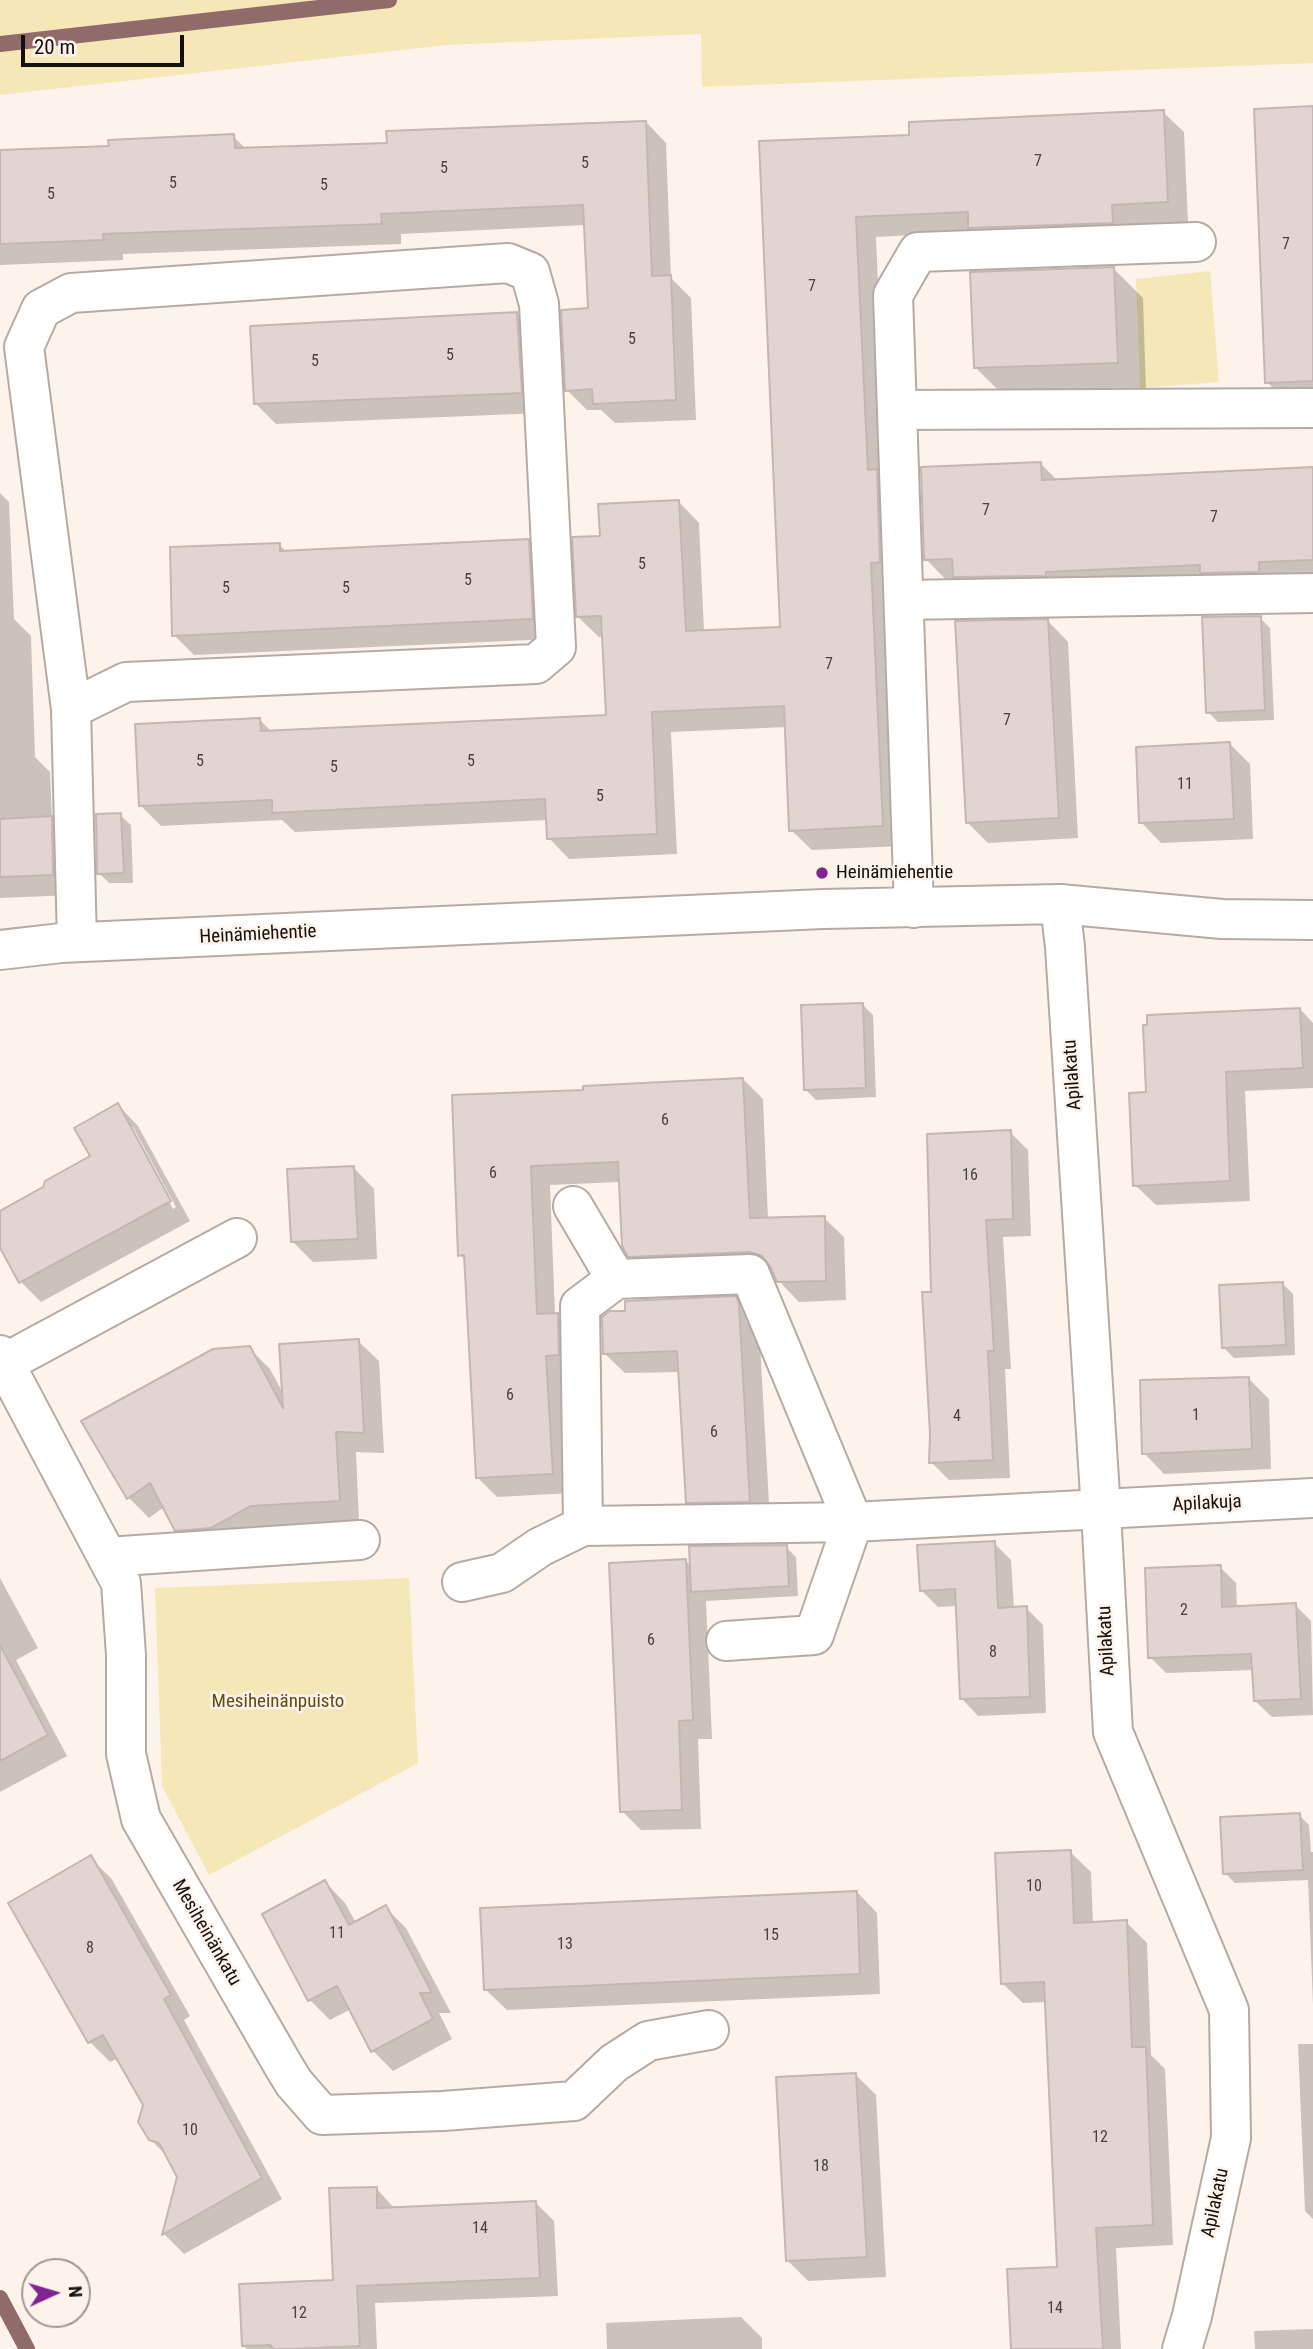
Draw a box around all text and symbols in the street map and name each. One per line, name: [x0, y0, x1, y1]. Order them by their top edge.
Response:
scale bar: [24, 21, 187, 65]
text: 20 m: [34, 35, 75, 59]
house number: 7: [1034, 152, 1042, 172]
house number: 5: [581, 154, 589, 174]
house number: 5: [440, 159, 448, 179]
house number: 5: [169, 174, 177, 194]
house number: 5: [320, 176, 328, 196]
house number: 5: [47, 185, 55, 205]
house number: 7: [1282, 235, 1290, 255]
house number: 7: [808, 277, 816, 297]
house number: 5: [628, 330, 636, 350]
house number: 5: [446, 346, 454, 366]
house number: 5: [311, 352, 319, 372]
house number: 7: [982, 501, 990, 521]
house number: 7: [1210, 508, 1218, 528]
house number: 5: [638, 555, 646, 575]
house number: 5: [464, 571, 472, 591]
house number: 5: [222, 579, 230, 599]
house number: 5: [342, 579, 350, 599]
house number: 7: [825, 655, 833, 675]
house number: 7: [1003, 711, 1011, 731]
house number: 5: [196, 752, 204, 772]
house number: 5: [467, 752, 475, 772]
house number: 5: [330, 758, 338, 778]
house number: 11: [1177, 775, 1193, 795]
house number: 5: [596, 787, 604, 807]
place label: Heinämiehentie: [836, 862, 953, 884]
marker: Heinämiehentie: [814, 865, 830, 881]
street label: Heinämiehentie: [199, 921, 317, 949]
street label: Apilakatu: [1059, 1039, 1087, 1111]
house number: 6: [661, 1111, 669, 1131]
house number: 6: [489, 1164, 497, 1184]
house number: 16: [962, 1166, 978, 1186]
house number: 6: [506, 1386, 514, 1406]
house number: 1: [1192, 1406, 1200, 1426]
house number: 4: [953, 1407, 961, 1427]
house number: 6: [710, 1423, 718, 1443]
street label: Apilakuja: [1172, 1491, 1242, 1517]
house number: 2: [1180, 1601, 1188, 1621]
street label: Apilakatu: [1094, 1605, 1120, 1677]
house number: 6: [647, 1631, 655, 1651]
house number: 8: [989, 1643, 997, 1663]
park label: Mesiheinänpuisto: [212, 1691, 344, 1713]
street label: Mesiheinänkatu: [166, 1876, 246, 1990]
house number: 10: [1026, 1877, 1042, 1897]
house number: 11: [329, 1924, 345, 1944]
house number: 15: [763, 1926, 779, 1946]
house number: 13: [557, 1935, 573, 1955]
house number: 8: [86, 1939, 94, 1959]
house number: 10: [182, 2121, 198, 2141]
house number: 12: [1092, 2128, 1108, 2148]
house number: 18: [813, 2157, 829, 2177]
street label: Apilakatu: [1198, 2166, 1234, 2240]
house number: 14: [472, 2219, 488, 2239]
north arrow: [21, 2258, 91, 2328]
text: N: [64, 2285, 87, 2298]
house number: 14: [1047, 2299, 1063, 2319]
house number: 12: [291, 2304, 307, 2324]

